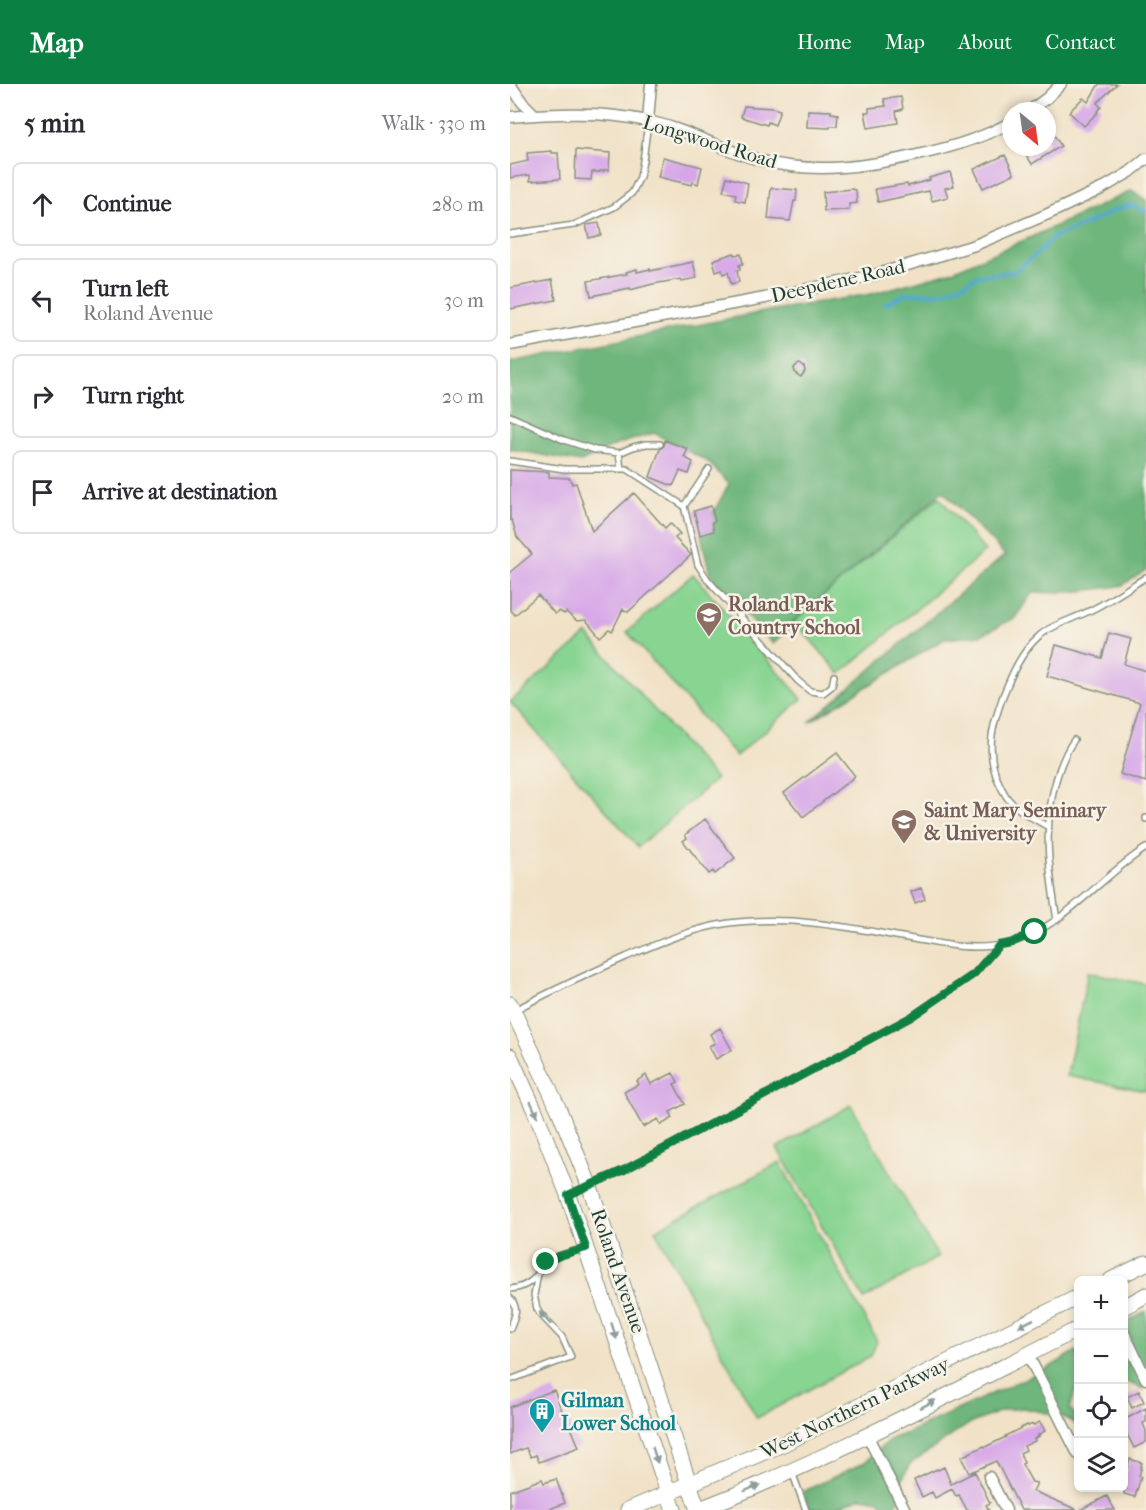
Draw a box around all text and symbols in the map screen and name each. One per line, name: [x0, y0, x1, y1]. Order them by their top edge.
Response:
text: Map: [30, 26, 84, 59]
text: Home: [797, 30, 852, 54]
text: Map: [885, 30, 925, 54]
text: About: [958, 30, 1012, 54]
text: Contact: [1045, 30, 1116, 54]
north arrow: [1002, 102, 1056, 156]
text: 5 min: [24, 108, 85, 139]
street label: Longwood Road: [640, 111, 781, 174]
text: Walk · 330 m: [382, 112, 486, 135]
icon: ahead: [26, 188, 59, 221]
text: Continue: [83, 191, 172, 217]
text: 280 m: [432, 193, 484, 216]
street label: Deepdene Road: [769, 254, 908, 308]
text: Turn left: [83, 276, 169, 302]
icon: left: [26, 284, 59, 317]
text: 30 m: [444, 289, 484, 312]
text: Roland Avenue: [83, 302, 213, 325]
icon: right: [26, 380, 59, 413]
text: Turn right: [83, 383, 184, 409]
text: 20 m: [442, 385, 484, 408]
icon: arrive: [26, 476, 59, 509]
text: Arrive at destination: [83, 479, 277, 505]
place label: Roland Park Country School: [728, 593, 861, 639]
school or university icon: Roland Park Country School: [694, 600, 724, 638]
place label: Saint Mary Seminary & University: [924, 799, 1107, 845]
school or university icon: Saint Mary Seminary & University: [889, 807, 919, 845]
route start: [1021, 918, 1047, 944]
one-way arrow: [530, 1101, 539, 1118]
street label: Roland Avenue: [586, 1206, 650, 1336]
route end: [532, 1248, 558, 1274]
map controls: [1074, 1276, 1128, 1492]
button: +: [1074, 1276, 1128, 1330]
one-way arrow: [538, 1311, 552, 1326]
one-way arrow: [1018, 1319, 1035, 1328]
one-way arrow: [610, 1322, 620, 1340]
button: −: [1074, 1330, 1128, 1384]
street label: West Northern Parkway: [756, 1352, 954, 1464]
button: locate: [1074, 1384, 1128, 1438]
place label: Gilman Lower School: [561, 1389, 676, 1435]
building icon: Gilman Lower School: [527, 1396, 557, 1434]
one-way arrow: [920, 1400, 937, 1409]
button: layers: [1074, 1438, 1128, 1492]
one-way arrow: [651, 1446, 661, 1464]
one-way arrow: [743, 1483, 761, 1493]

